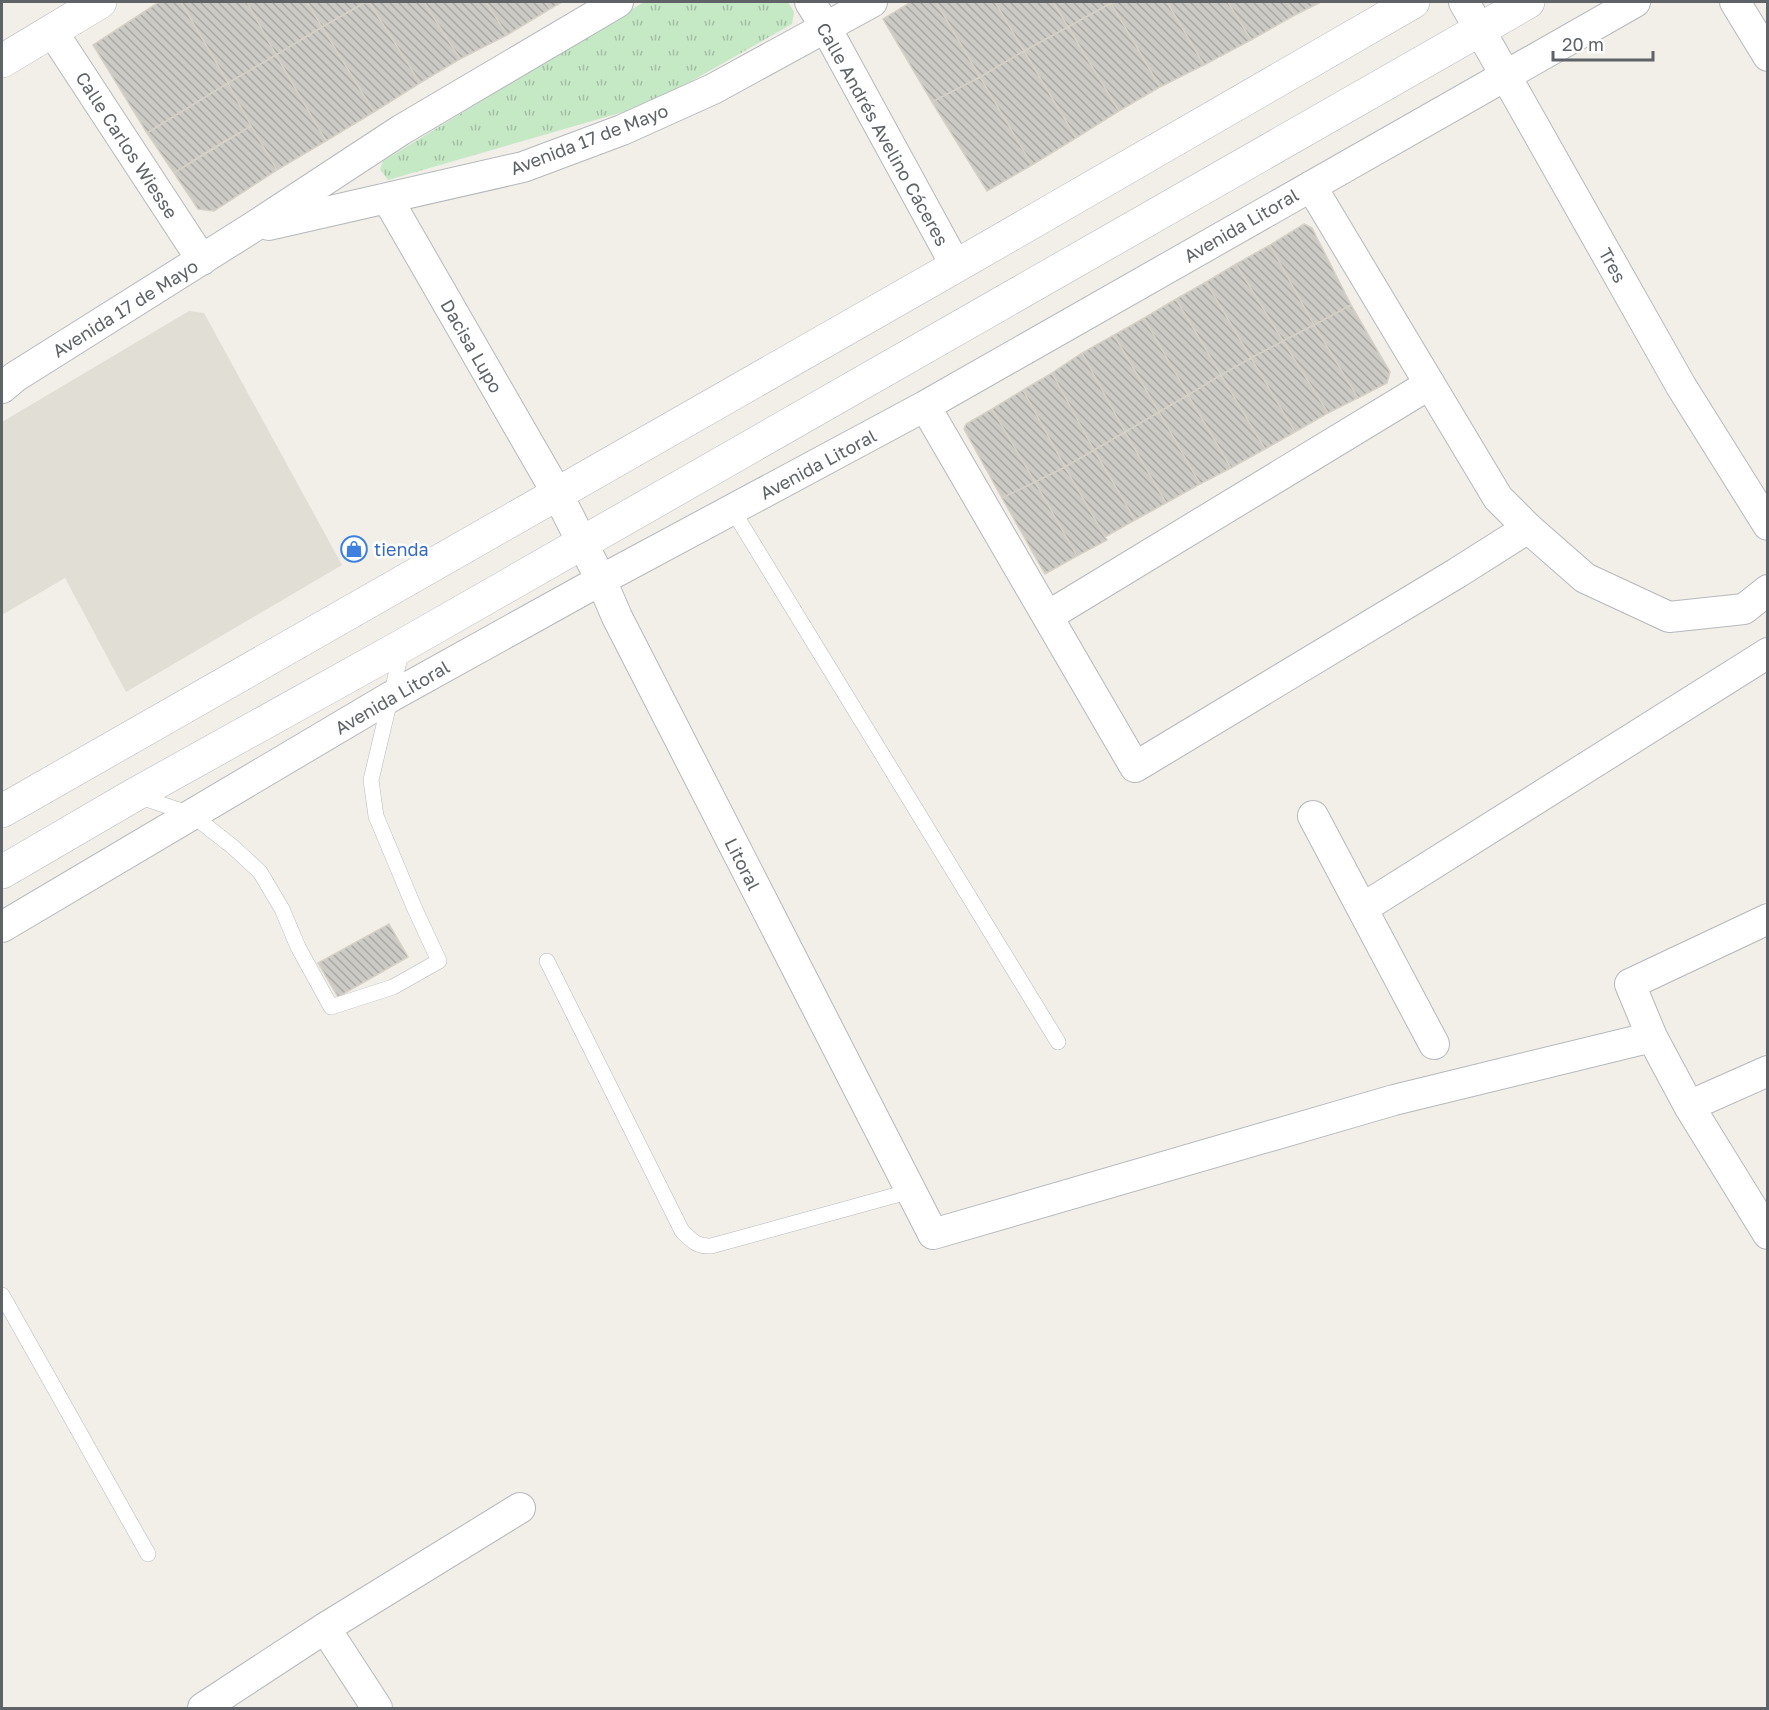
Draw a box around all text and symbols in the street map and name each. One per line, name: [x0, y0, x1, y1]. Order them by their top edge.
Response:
street label: Calle Andrés Avelino Cáceres: [812, 19, 954, 249]
scale bar: [1553, 24, 1654, 62]
text: 20 m: [1562, 33, 1604, 55]
street label: Calle Carlos Wiesse: [71, 67, 183, 223]
street label: Avenida 17 de Mayo: [507, 99, 671, 179]
street label: Avenida Litoral: [1180, 183, 1302, 267]
street label: Tres: [1595, 244, 1631, 286]
street label: Avenida 17 de Mayo: [48, 254, 202, 362]
street label: Dacisa Lupo: [436, 295, 508, 397]
street label: Avenida Litoral: [756, 424, 880, 504]
shop icon: tienda: [339, 534, 369, 564]
place label: tienda: [374, 538, 429, 560]
street label: Avenida Litoral: [331, 655, 453, 739]
street label: Litoral: [721, 834, 766, 894]

